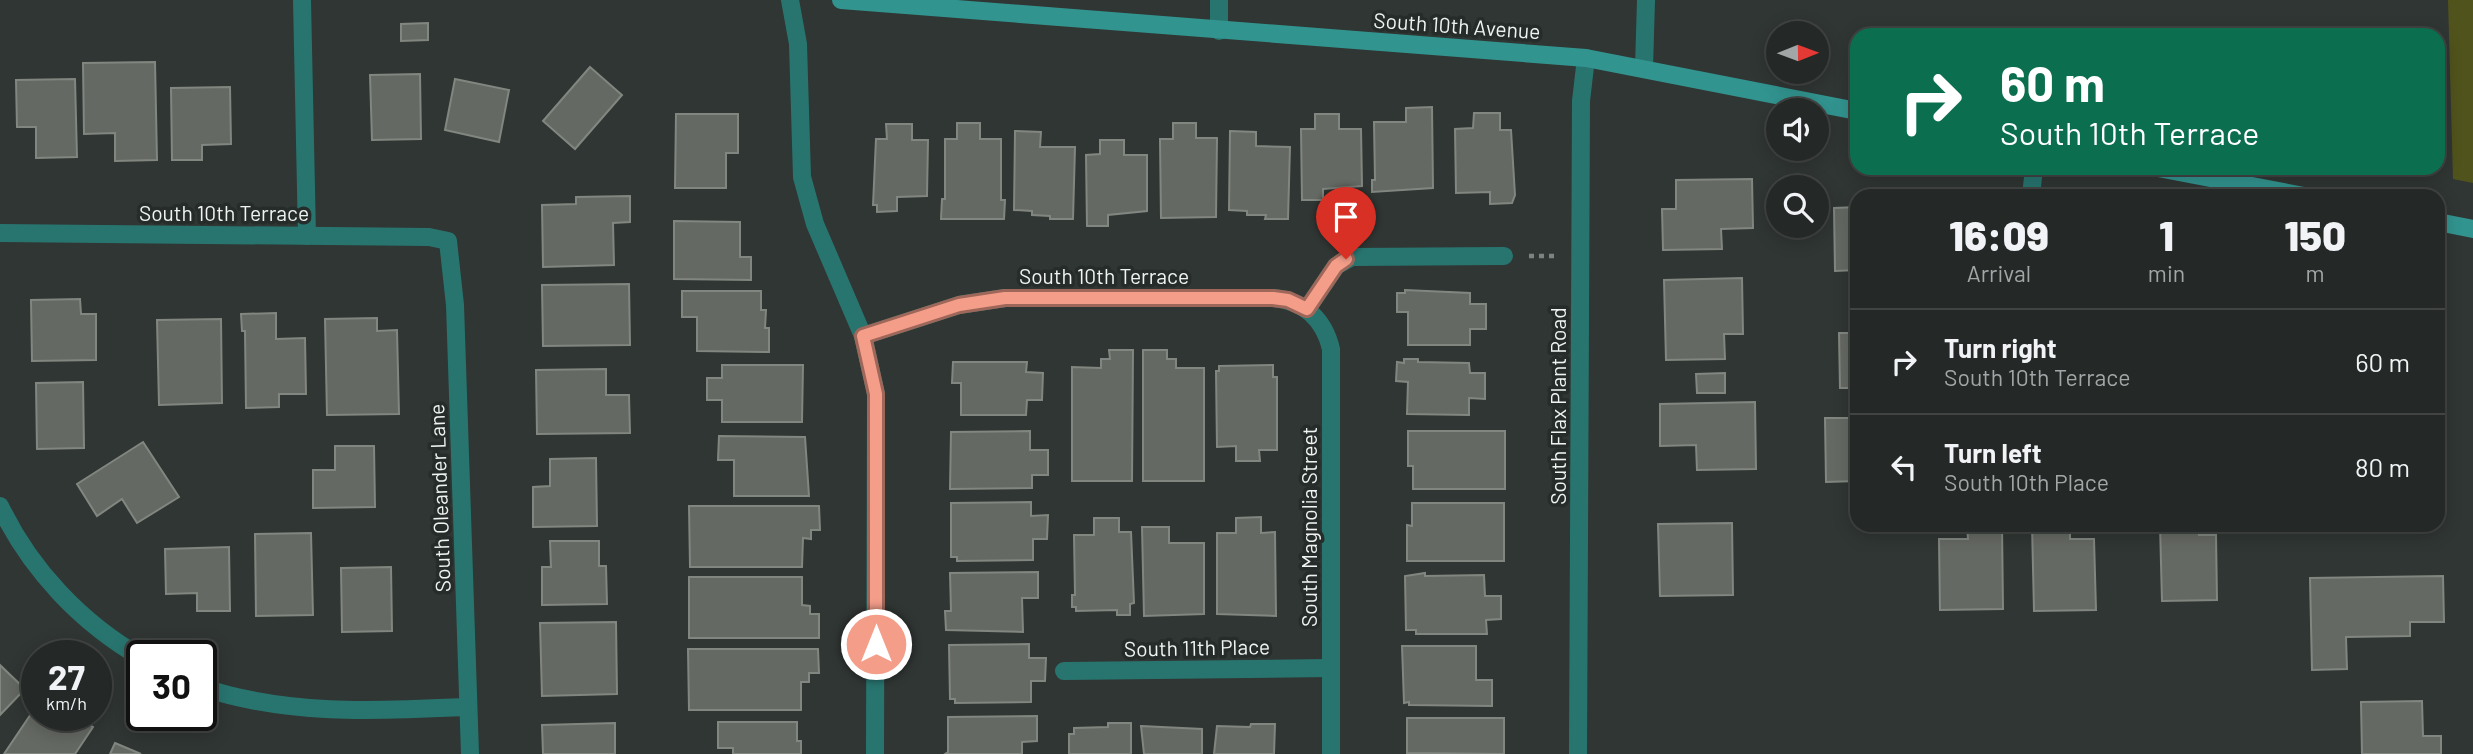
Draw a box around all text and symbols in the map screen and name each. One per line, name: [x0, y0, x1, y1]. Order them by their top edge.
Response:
street label: South 10th Avenue: [1373, 7, 1541, 43]
north arrow: [1766, 21, 1829, 84]
map controls: [1766, 21, 1829, 238]
text: 60 m: [2000, 53, 2105, 112]
icon: right: [1885, 56, 1976, 147]
button: sound: [1766, 98, 1829, 161]
text: South 10th Terrace: [2000, 113, 2259, 151]
button: search: [1766, 175, 1829, 238]
pin: [1316, 187, 1376, 259]
icon: arrive: [1327, 198, 1365, 236]
street label: South 10th Terrace: [139, 200, 309, 225]
text: 16:09: [1949, 209, 2049, 259]
text: 1: [2159, 209, 2174, 259]
text: 150: [2284, 209, 2346, 259]
text: Arrival: [1967, 259, 2031, 287]
text: min: [2148, 259, 2185, 287]
text: m: [2306, 259, 2325, 287]
street label: South 10th Terrace: [1019, 263, 1189, 288]
street label: South Flax Plant Road: [1545, 307, 1570, 505]
text: Turn right: [1944, 332, 2057, 363]
icon: right: [1885, 343, 1923, 381]
text: 60 m: [2355, 346, 2410, 377]
text: South 10th Terrace: [1944, 363, 2130, 391]
street label: South Oleander Lane: [423, 403, 455, 593]
street label: South Magnolia Street: [1296, 427, 1321, 627]
text: Turn left: [1944, 437, 2042, 468]
icon: left: [1885, 448, 1923, 486]
text: 80 m: [2355, 451, 2410, 482]
text: South 10th Place: [1944, 468, 2109, 496]
position arrow: [839, 607, 913, 681]
street label: South 11th Place: [1124, 633, 1270, 661]
speed limit sign: 30: [126, 640, 217, 731]
text: 27: [48, 655, 85, 697]
text: km/h: [46, 692, 87, 714]

